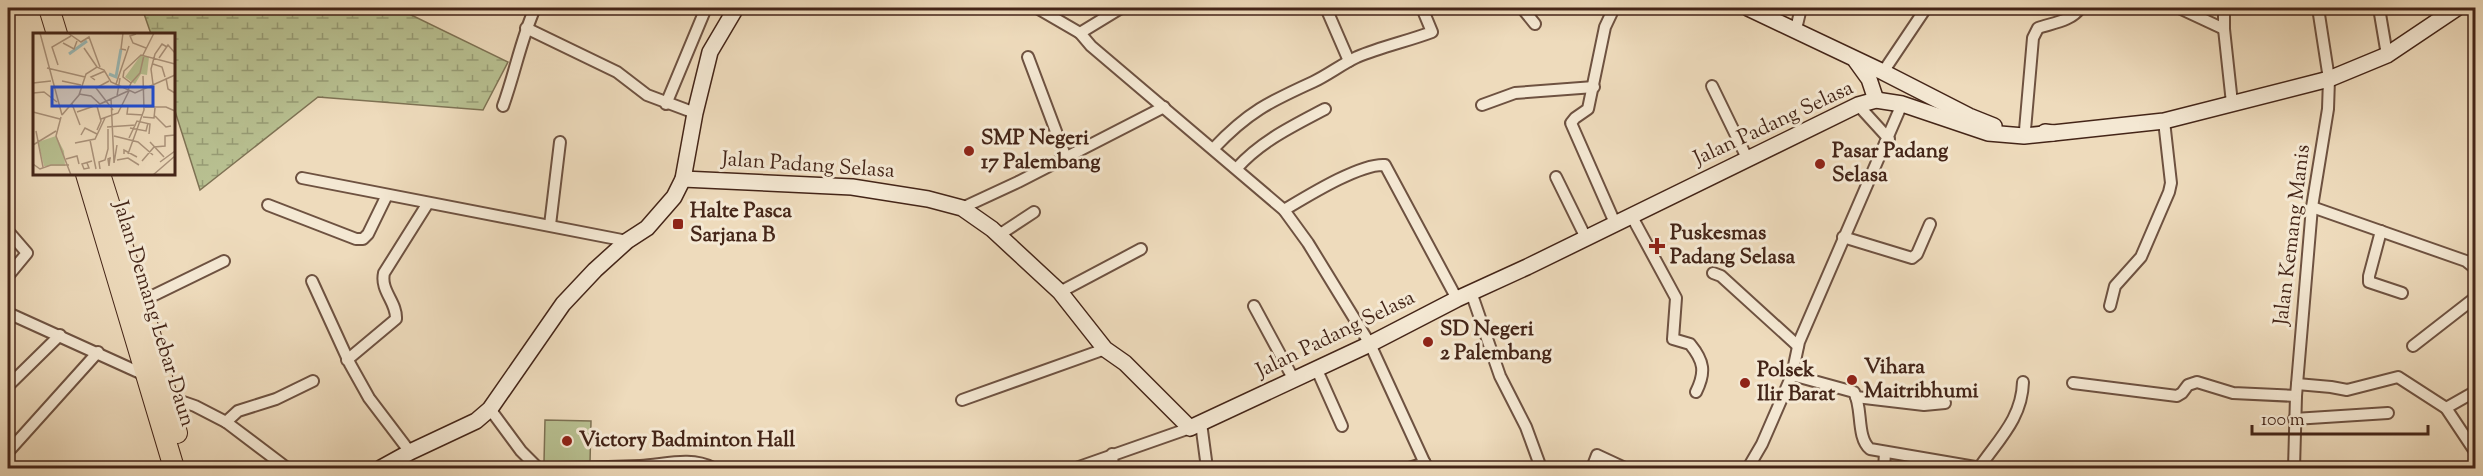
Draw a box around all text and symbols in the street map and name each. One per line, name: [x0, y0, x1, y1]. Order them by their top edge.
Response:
inset map: [33, 33, 176, 176]
street label: Jalan Padang Selasa: [1688, 74, 1859, 175]
place label: SMP Negeri 17 Palembang: [981, 124, 1101, 178]
place label: Pasar Padang Selasa: [1832, 137, 1949, 191]
street label: Jalan Kemang Manis: [2267, 143, 2319, 328]
marker: SMP Negeri 17 Palembang: [962, 144, 976, 158]
street label: Jalan Padang Selasa: [720, 145, 896, 187]
marker: Pasar Padang Selasa: [1813, 157, 1827, 171]
street label: Jalan Demang Lebar Daun: [104, 196, 202, 431]
place label: Halte Pasca Sarjana B: [690, 197, 792, 251]
marker: Halte Pasca Sarjana B: [671, 217, 685, 231]
place label: Puskesmas Padang Selasa: [1670, 219, 1795, 273]
marker: Puskesmas Padang Selasa: [1648, 237, 1666, 255]
street label: Jalan Padang Selasa: [1251, 283, 1421, 387]
place label: SD Negeri 2 Palembang: [1440, 315, 1552, 369]
marker: SD Negeri 2 Palembang: [1421, 335, 1435, 349]
place label: Vihara Maitribhumi: [1864, 353, 1979, 407]
place label: Polsek Ilir Barat: [1757, 356, 1836, 410]
marker: Vihara Maitribhumi: [1845, 373, 1859, 387]
marker: Polsek Ilir Barat: [1738, 376, 1752, 390]
scale bar: [2252, 398, 2428, 436]
text: 100 m: [2261, 408, 2305, 434]
place label: Victory Badminton Hall: [579, 426, 795, 456]
marker: Victory Badminton Hall: [560, 434, 574, 448]

